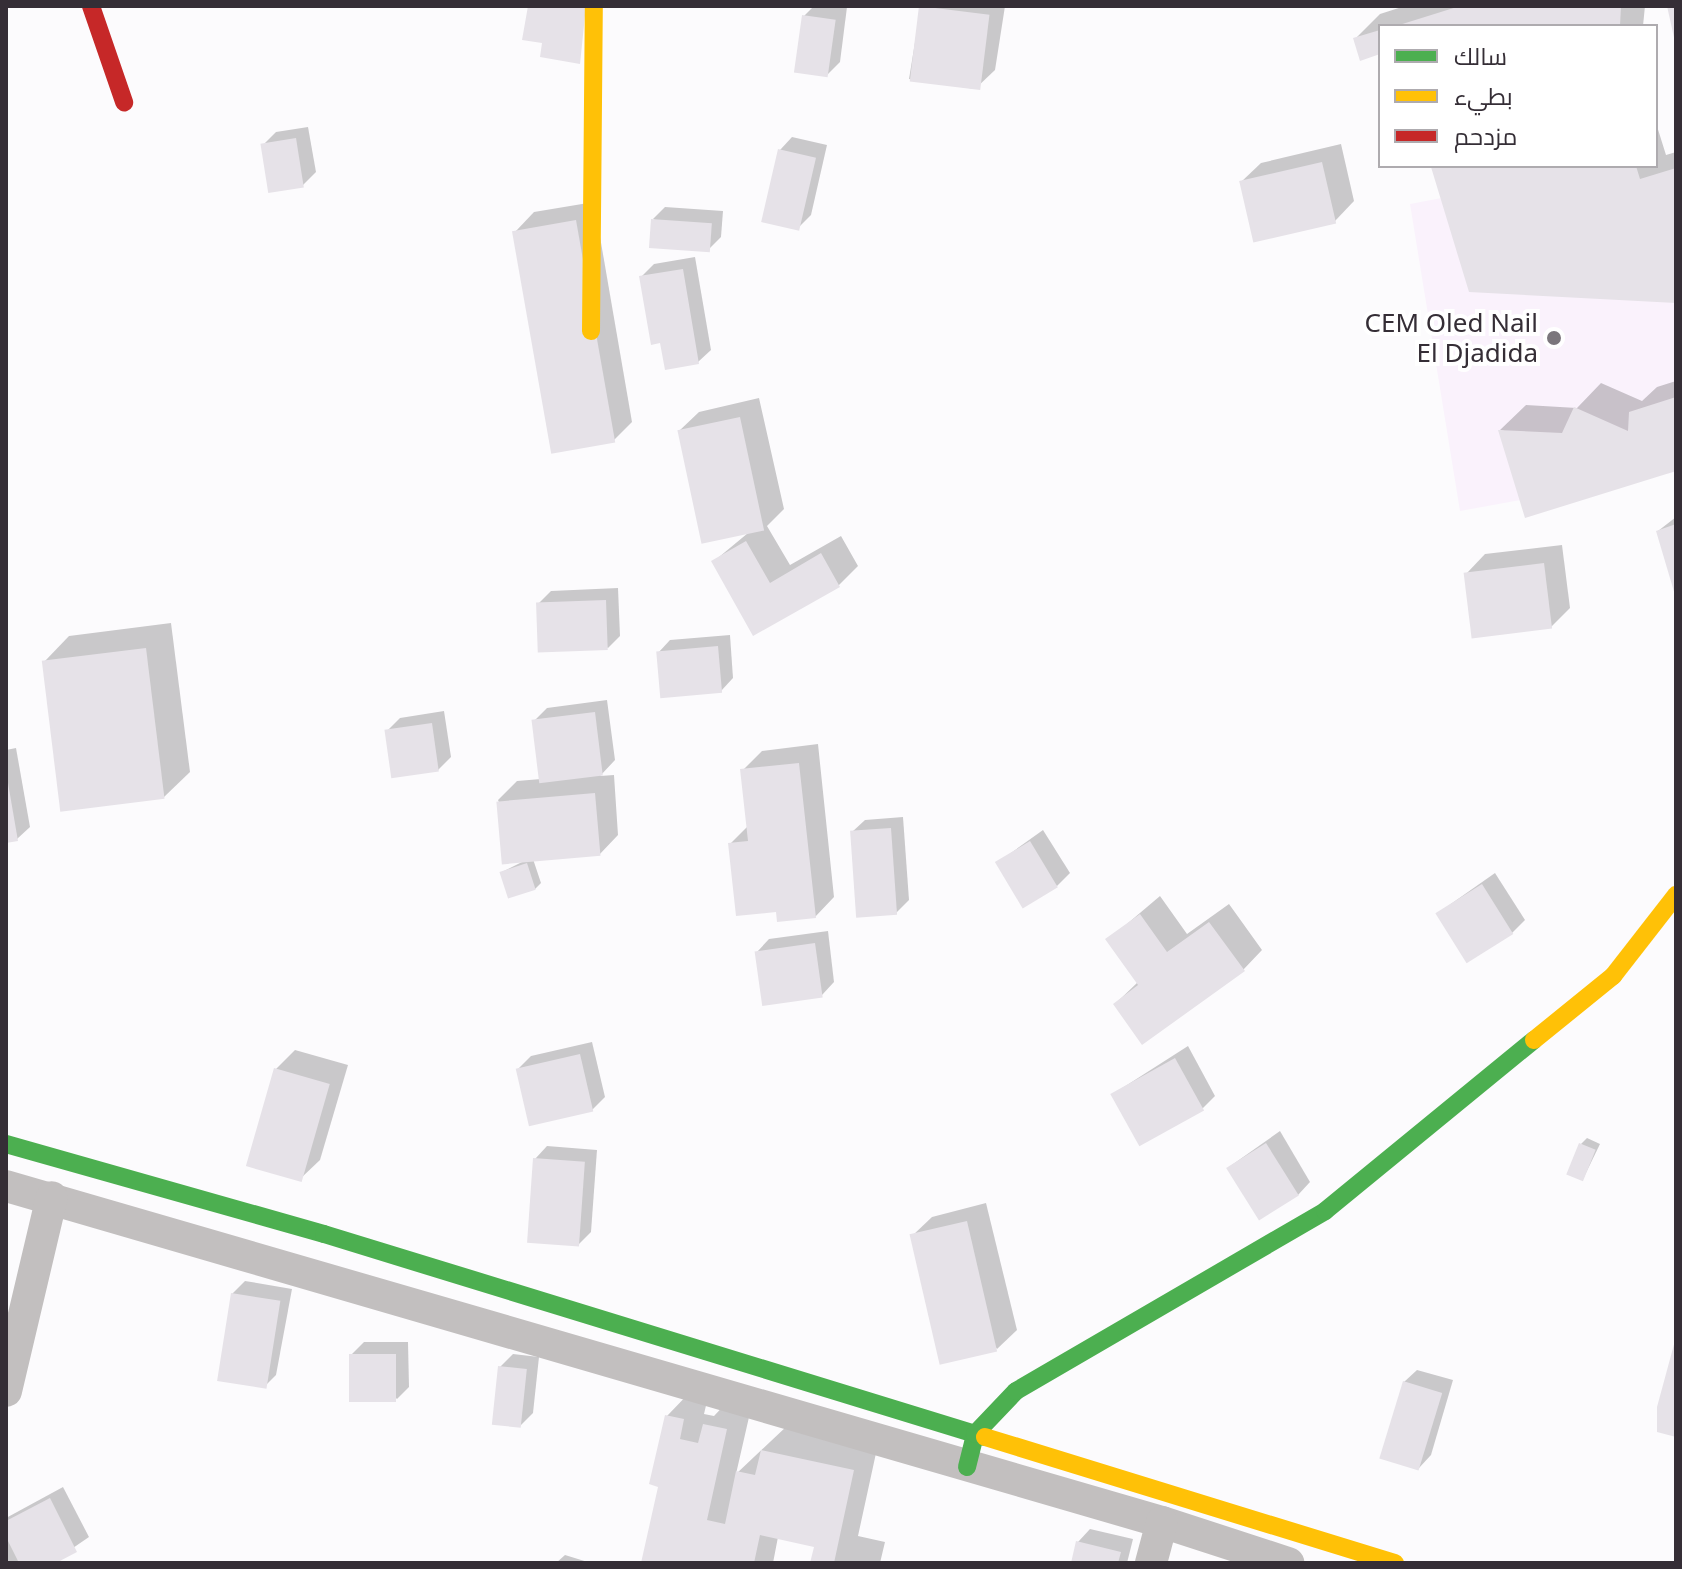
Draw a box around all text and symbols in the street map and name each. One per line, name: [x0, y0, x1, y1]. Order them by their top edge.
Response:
legend: [1378, 24, 1658, 168]
text: سالك: [1454, 39, 1507, 72]
text: بطيء: [1454, 79, 1513, 112]
text: مزدحم: [1454, 119, 1517, 152]
place label: CEM Oled Nail El Djadida: [1365, 307, 1538, 368]
marker: CEM Oled Nail El Djadida: [1545, 329, 1563, 347]

